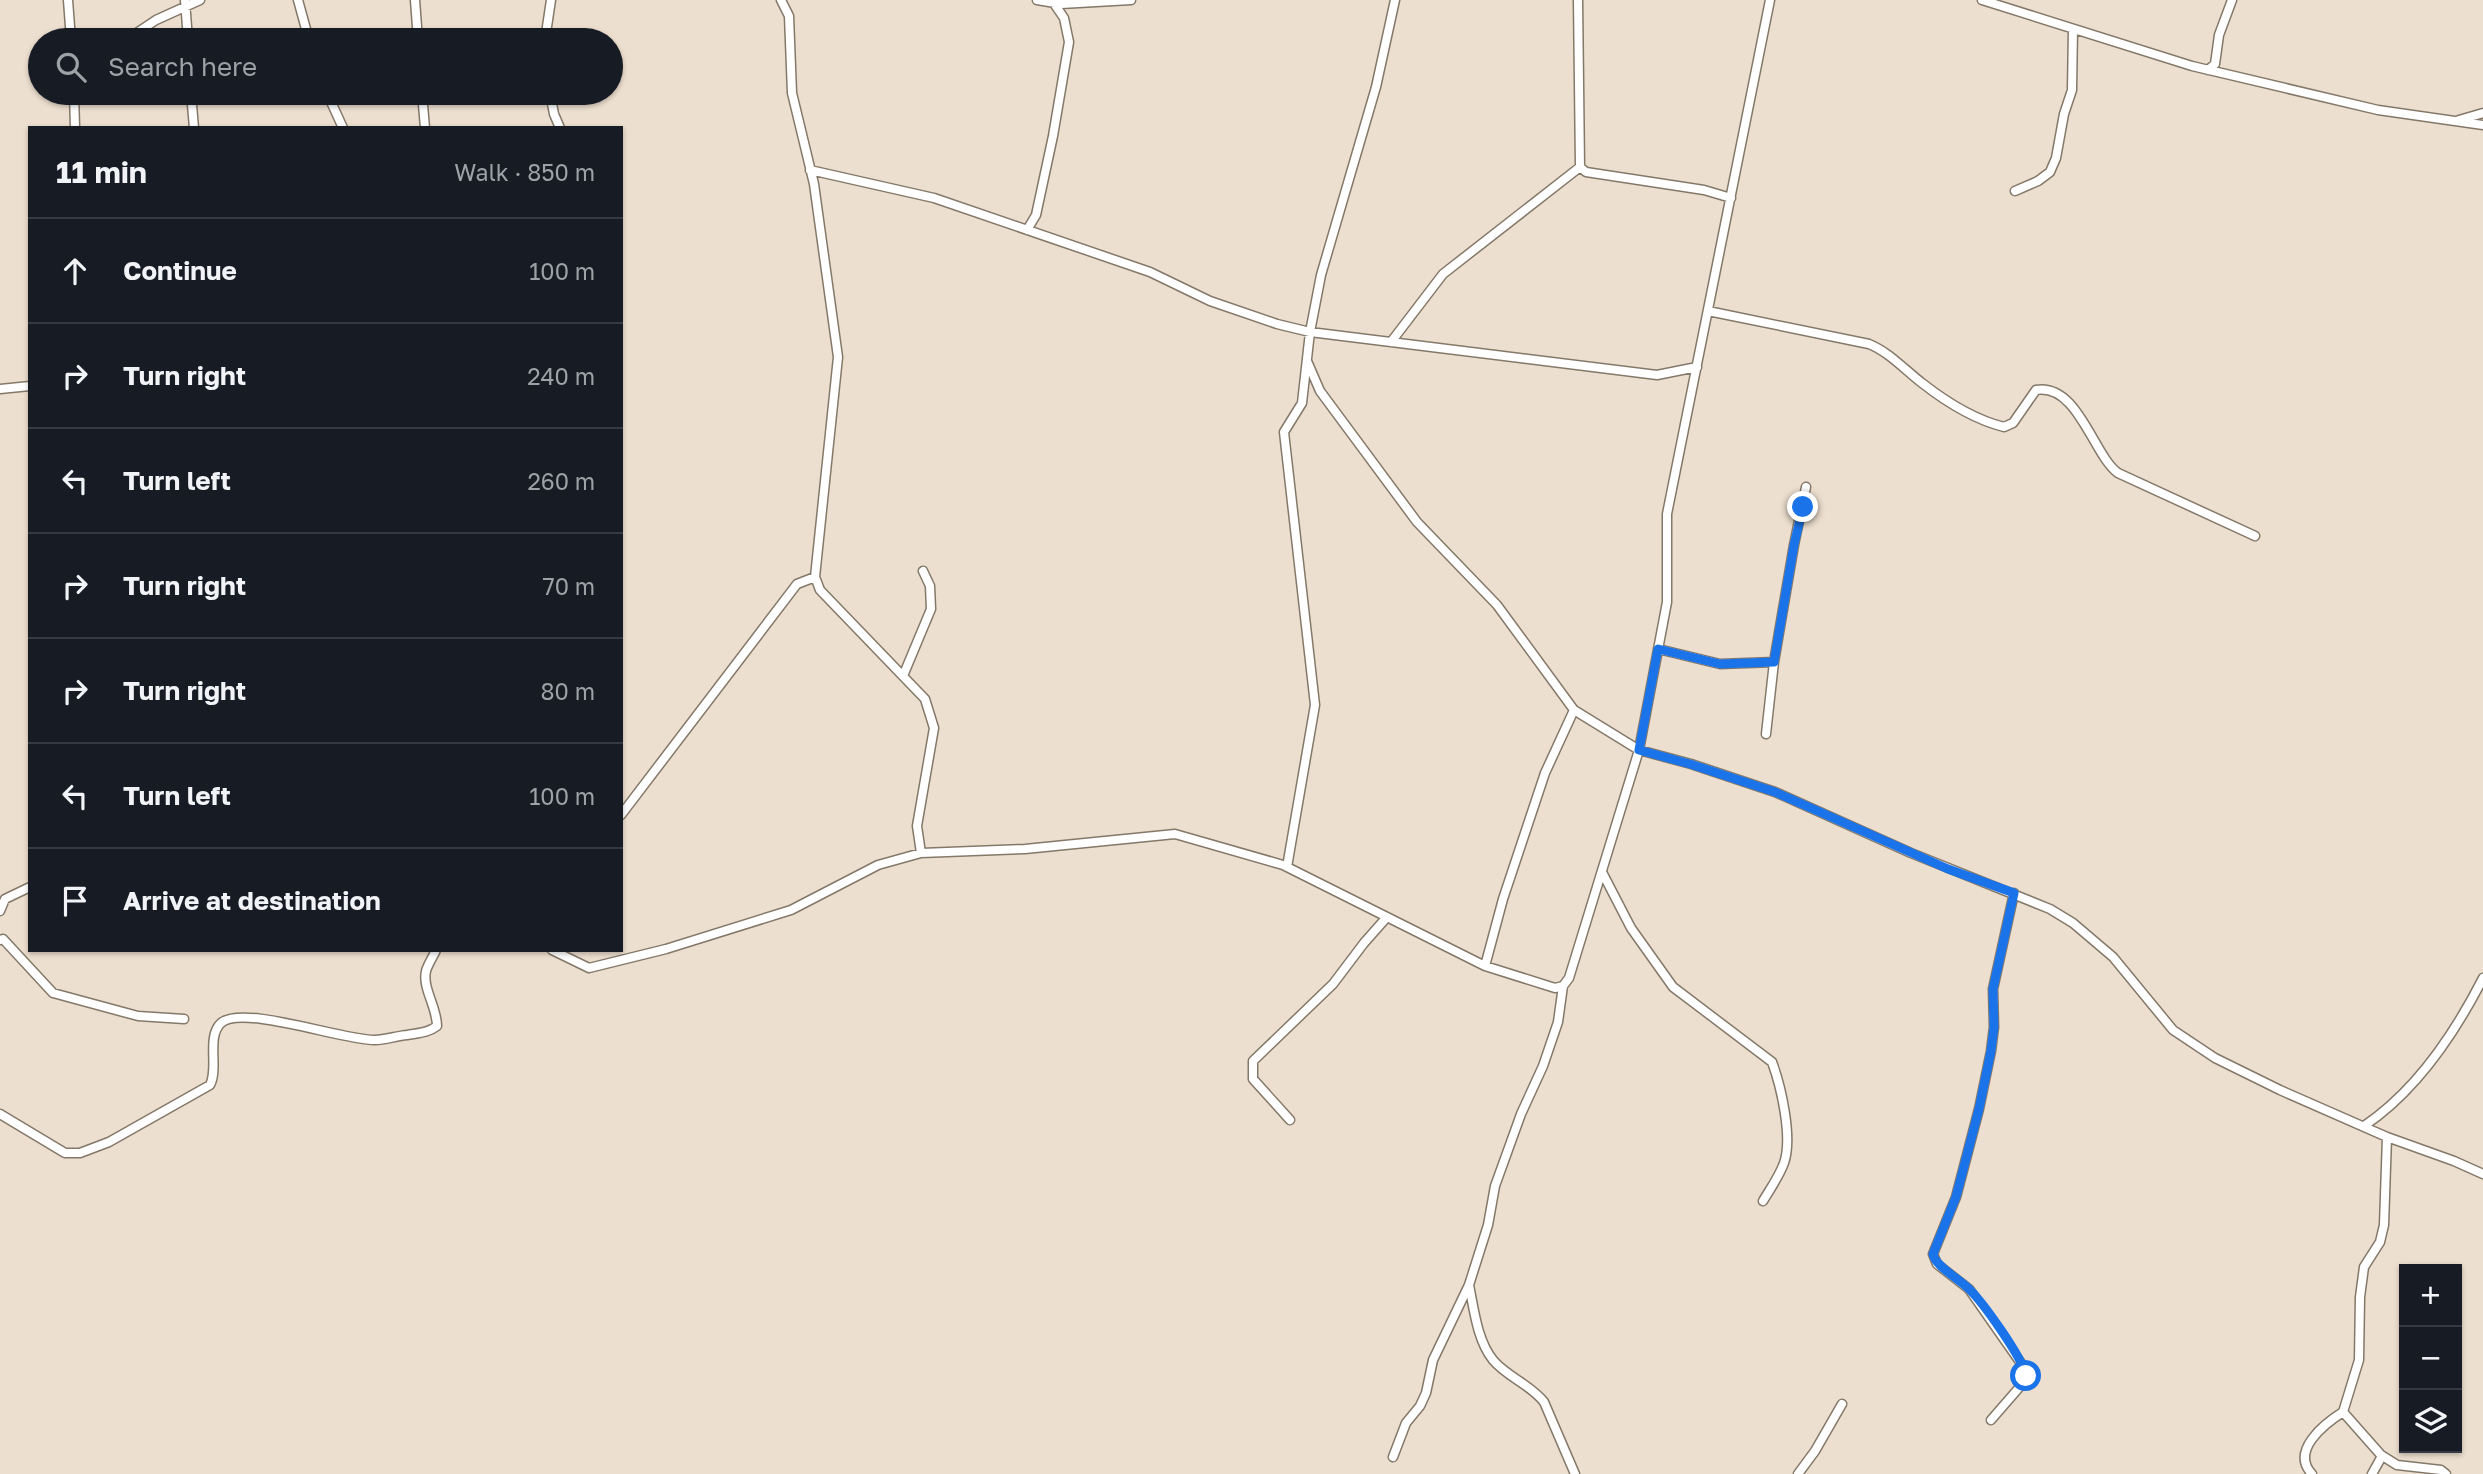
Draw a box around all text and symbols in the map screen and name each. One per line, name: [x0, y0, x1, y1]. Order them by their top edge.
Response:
search box: [28, 28, 623, 105]
icon: search: [52, 48, 90, 86]
text: Search here: [108, 51, 257, 82]
text: 11 min: [56, 154, 147, 190]
text: Walk · 850 m: [454, 158, 595, 186]
icon: ahead: [56, 252, 94, 290]
text: Continue: [123, 255, 237, 286]
text: 100 m: [529, 257, 595, 285]
icon: right: [56, 357, 94, 395]
text: Turn right: [123, 360, 246, 391]
text: 240 m: [527, 362, 595, 390]
icon: left: [56, 462, 94, 500]
text: Turn left: [123, 465, 231, 496]
text: 260 m: [527, 467, 595, 495]
route end: [1787, 491, 1818, 522]
icon: right: [56, 567, 94, 605]
text: Turn right: [123, 570, 246, 601]
text: 70 m: [542, 572, 595, 600]
icon: right: [56, 672, 94, 710]
text: Turn right: [123, 675, 246, 706]
text: 80 m: [541, 677, 595, 705]
icon: left: [56, 777, 94, 815]
text: Turn left: [123, 780, 231, 811]
text: 100 m: [529, 782, 595, 810]
icon: arrive: [56, 882, 94, 920]
text: Arrive at destination: [123, 885, 381, 916]
map controls: [2399, 1264, 2462, 1453]
button: +: [2399, 1264, 2462, 1327]
button: −: [2399, 1327, 2462, 1390]
route start: [2010, 1360, 2041, 1391]
button: layers: [2399, 1390, 2462, 1453]

